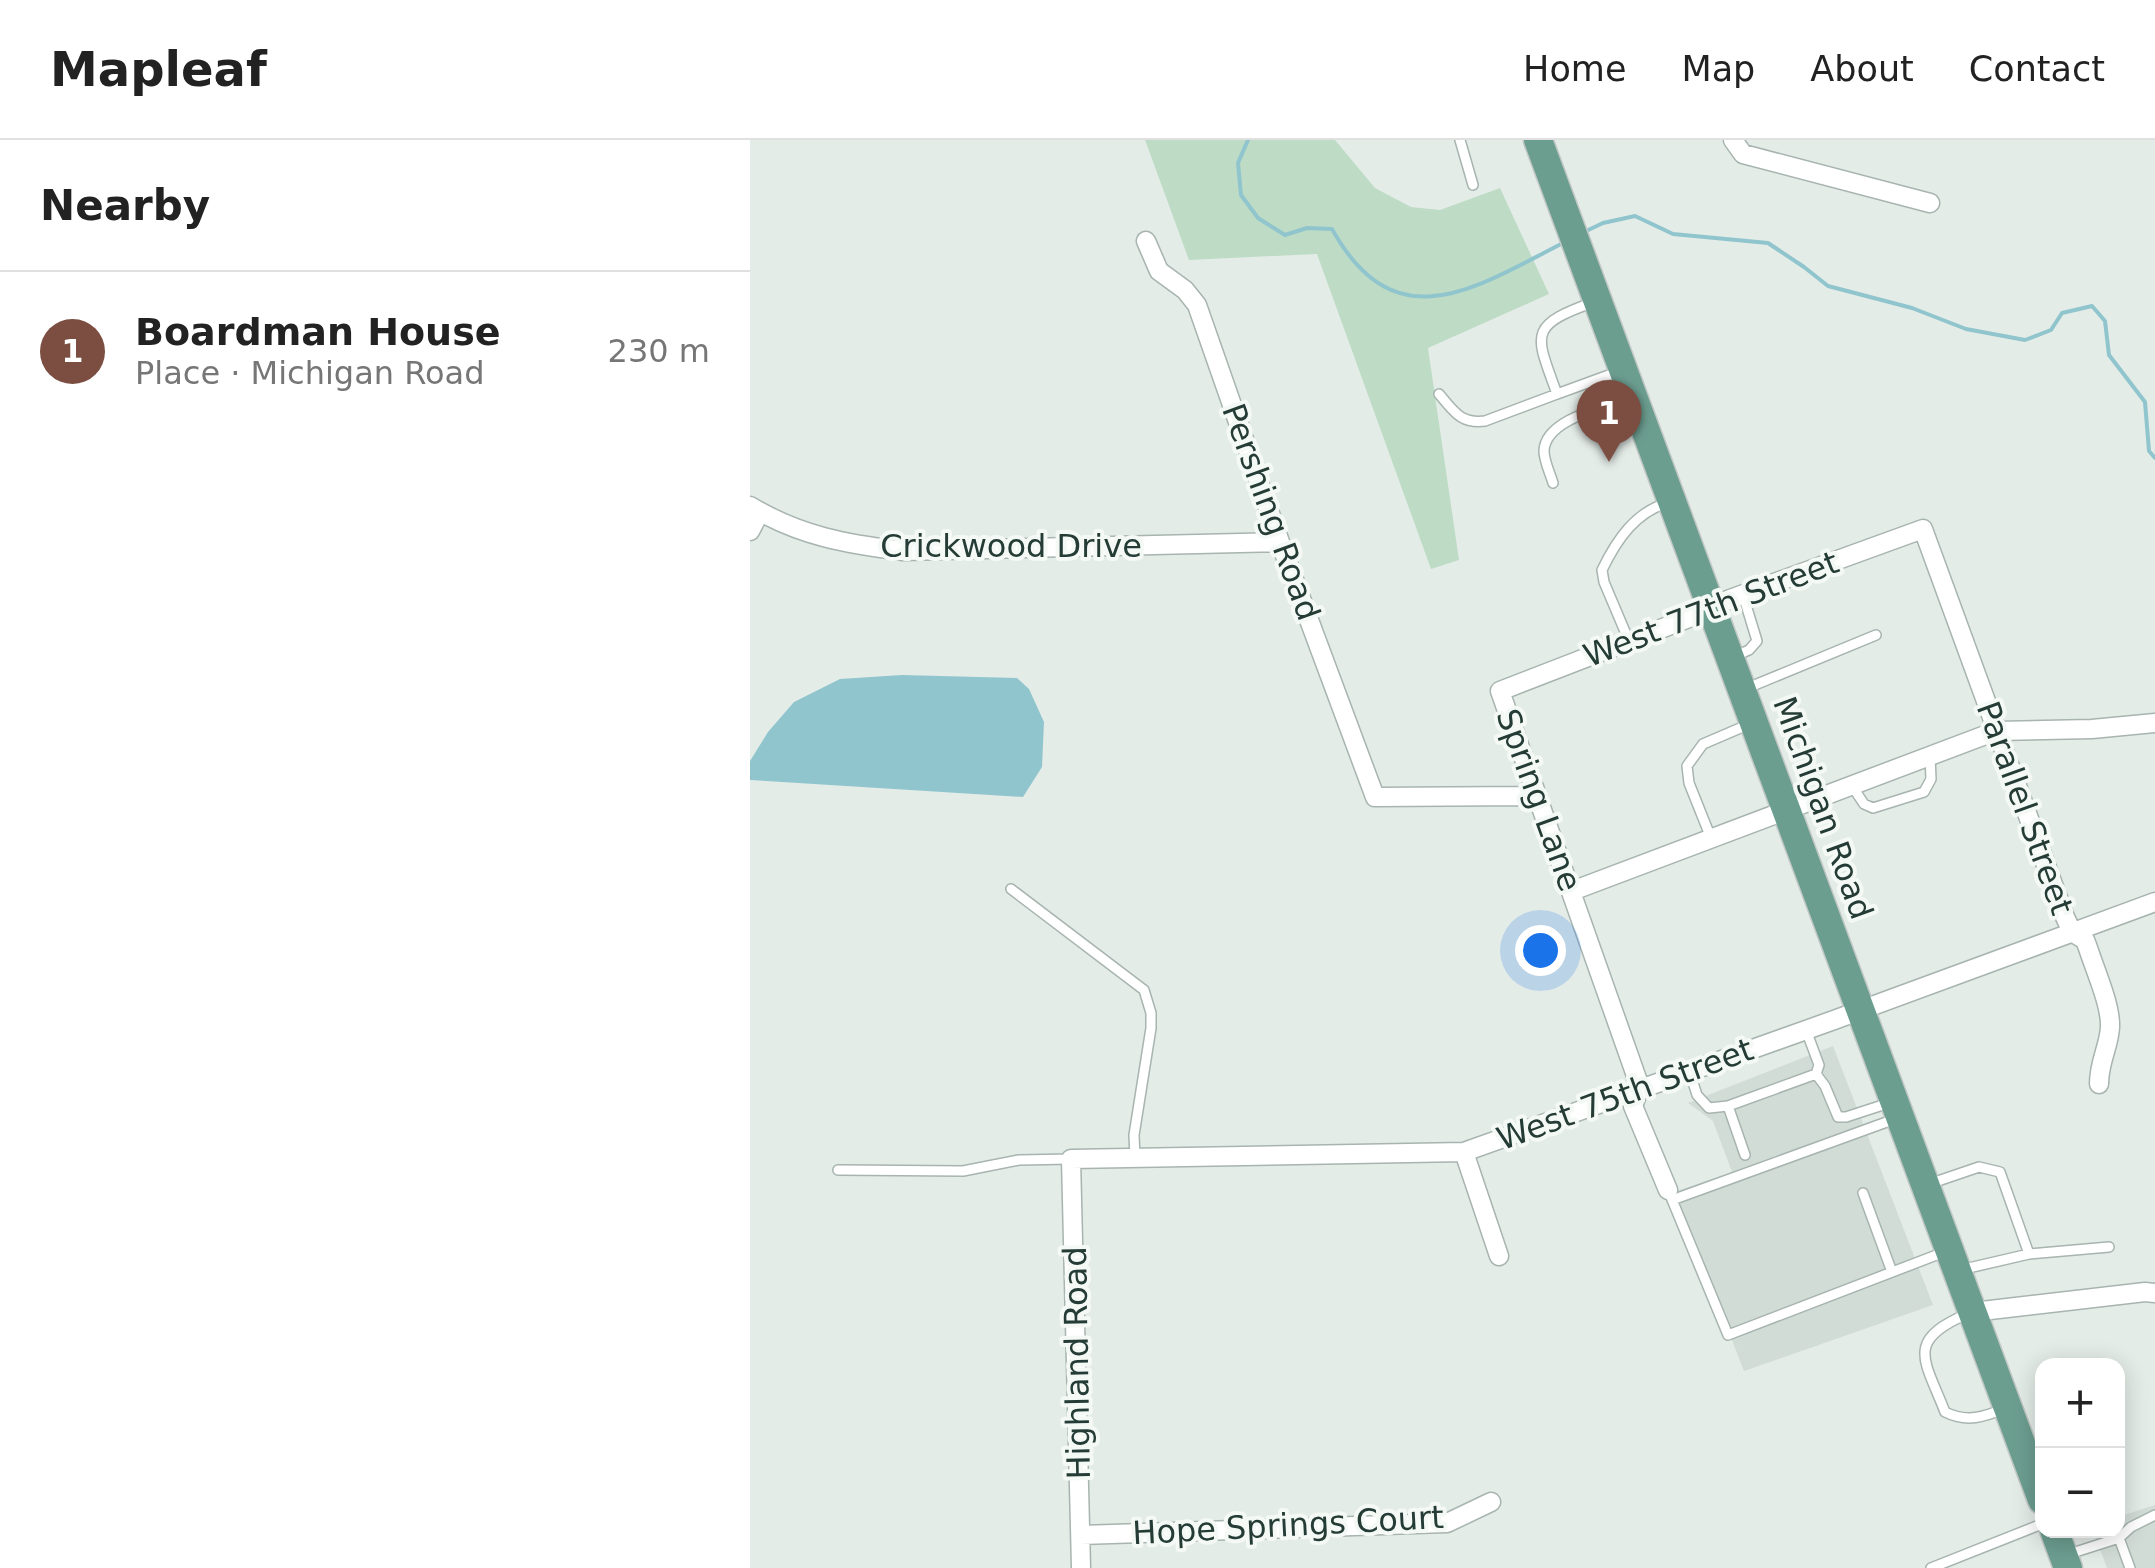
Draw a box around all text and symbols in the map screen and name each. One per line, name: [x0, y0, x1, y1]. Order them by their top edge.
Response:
text: Mapleaf: [50, 41, 267, 97]
text: Home: [1523, 49, 1626, 89]
text: Map: [1681, 49, 1755, 89]
text: About: [1810, 49, 1914, 89]
text: Contact: [1969, 49, 2105, 89]
text: Nearby: [40, 181, 210, 230]
text: Boardman House: [135, 310, 501, 354]
text: 1: [61, 332, 84, 370]
text: 230 m: [608, 332, 710, 370]
text: Place · Michigan Road: [135, 354, 485, 392]
pin: 1: [1576, 380, 1642, 462]
street label: Pershing Road: [1214, 398, 1328, 626]
street label: Crickwood Drive: [880, 527, 1142, 565]
street label: West 77th Street: [1578, 543, 1844, 675]
street label: Michigan Road: [1765, 692, 1881, 924]
street label: Parallel Street: [1969, 696, 2081, 920]
street label: Spring Lane: [1489, 704, 1589, 896]
your location: [1515, 925, 1566, 976]
street label: West 75th Street: [1492, 1030, 1758, 1158]
street label: Highland Road: [1056, 1246, 1098, 1480]
map controls: [2035, 1358, 2125, 1538]
button: +: [2035, 1358, 2125, 1448]
button: −: [2035, 1448, 2125, 1538]
street label: Hope Springs Court: [1131, 1498, 1445, 1552]

